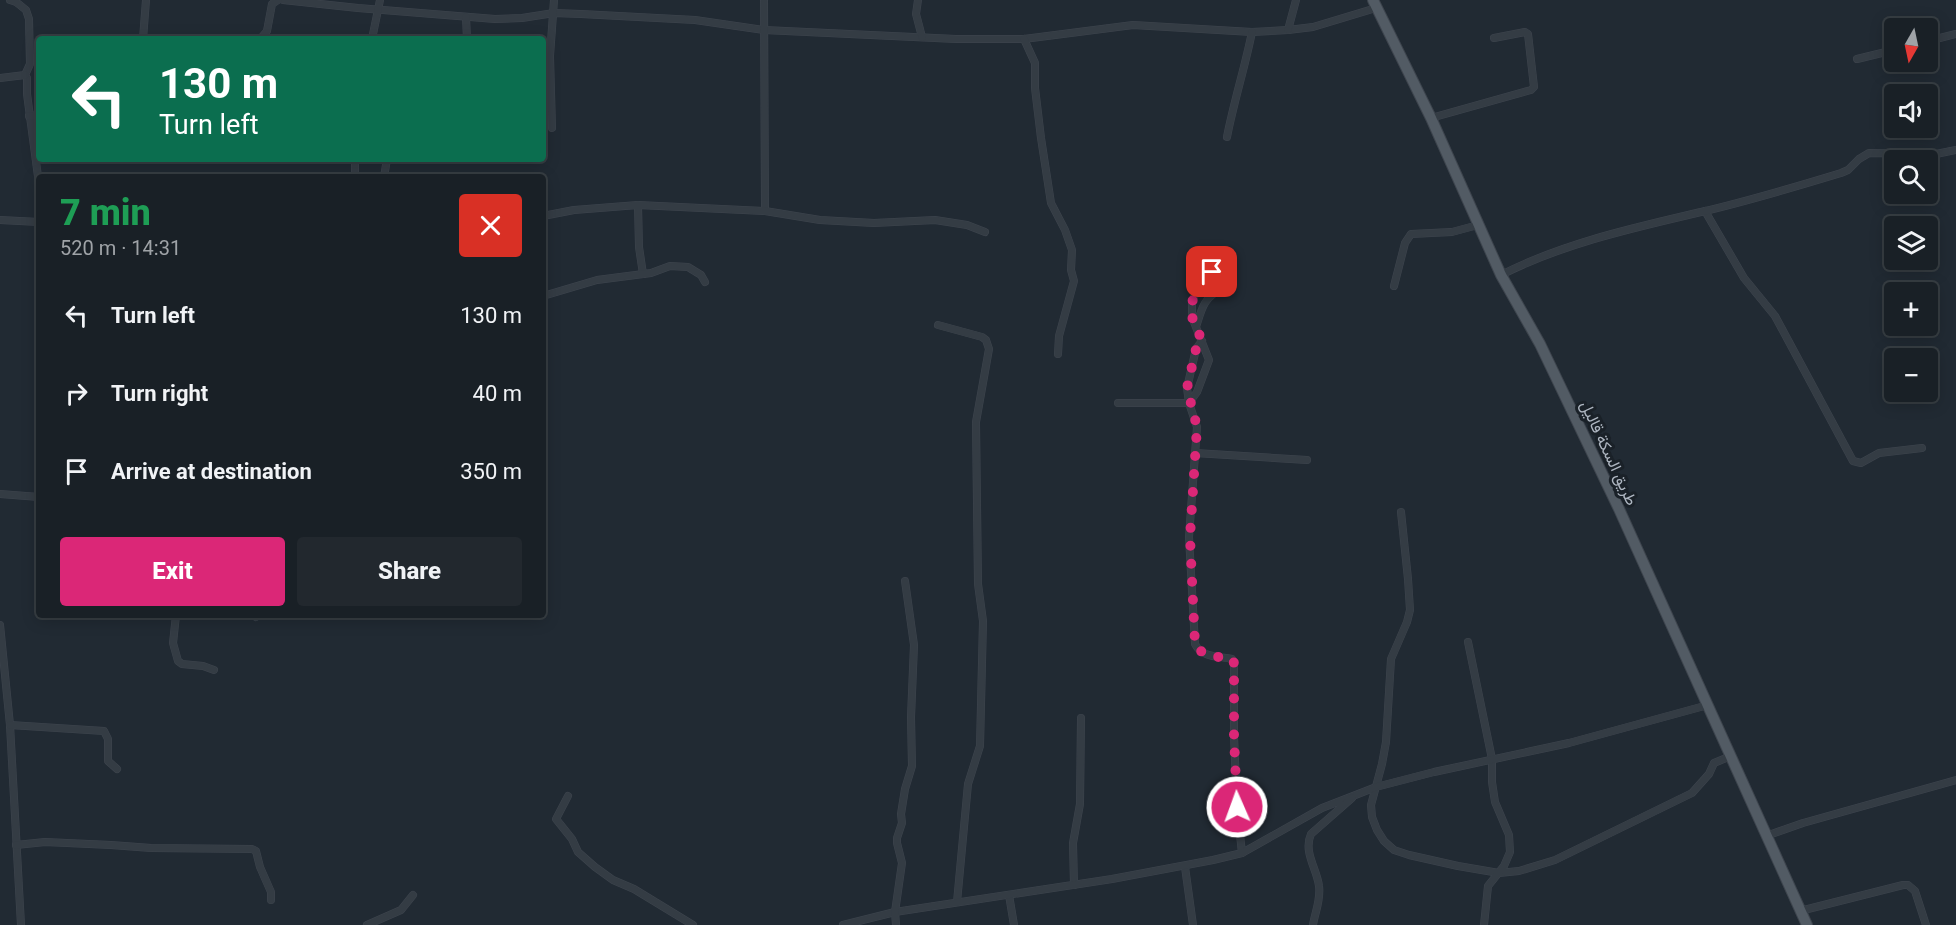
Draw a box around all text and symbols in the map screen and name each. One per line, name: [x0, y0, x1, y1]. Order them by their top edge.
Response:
north arrow: [1884, 18, 1938, 72]
map controls: [1884, 18, 1938, 402]
text: 130 m: [159, 59, 278, 108]
icon: left: [60, 60, 138, 138]
button: sound: [1884, 84, 1938, 138]
text: Turn left: [159, 109, 259, 141]
button: search: [1884, 150, 1938, 204]
text: 7 min: [60, 192, 151, 234]
button: close: [459, 194, 522, 257]
button: layers: [1884, 216, 1938, 270]
text: 520 m · 14:31: [60, 236, 181, 260]
pin: [1186, 246, 1237, 297]
icon: arrive: [1195, 255, 1228, 288]
button: +: [1884, 282, 1938, 336]
icon: left: [60, 299, 93, 332]
text: Turn left: [111, 303, 195, 328]
text: 130 m: [460, 303, 522, 328]
button: −: [1884, 348, 1938, 402]
icon: right: [60, 377, 93, 410]
text: Turn right: [111, 381, 208, 406]
text: 40 m: [473, 381, 522, 406]
street label: طريق السكة قاليل: [1576, 398, 1642, 509]
icon: arrive: [60, 455, 93, 488]
text: Arrive at destination: [111, 459, 312, 484]
text: 350 m: [460, 459, 522, 484]
button: Exit: [60, 537, 285, 606]
button: Share: [297, 537, 522, 606]
position arrow: [1205, 775, 1269, 839]

